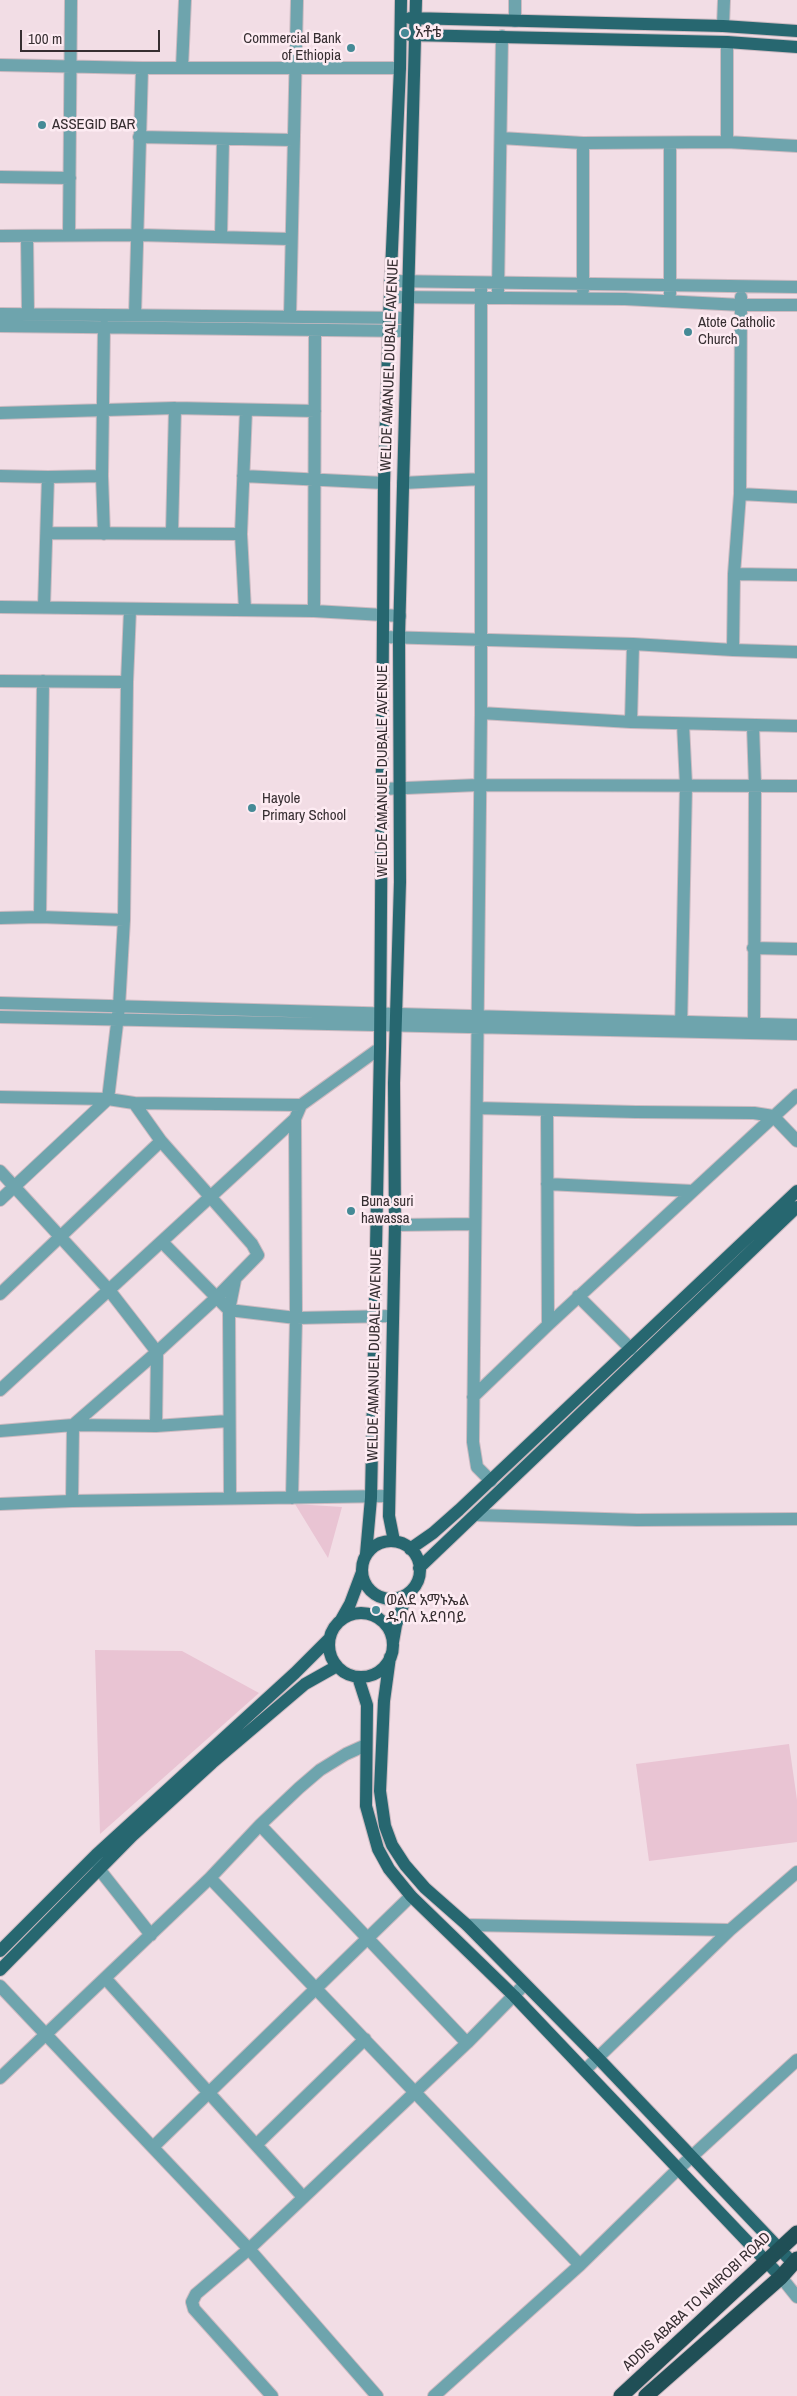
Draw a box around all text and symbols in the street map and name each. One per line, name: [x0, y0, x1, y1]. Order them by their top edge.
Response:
scale bar: [22, 20, 162, 52]
place label: አቶቴ: [415, 24, 441, 42]
marker: አቶቴ: [399, 27, 411, 39]
text: 100 m: [28, 28, 62, 49]
place label: Commercial Bank of Ethiopia: [243, 30, 341, 65]
marker: Commercial Bank of Ethiopia: [345, 42, 357, 54]
place label: ASSEGID BAR: [52, 116, 135, 134]
marker: ASSEGID BAR: [36, 119, 48, 131]
street label: WELDE AMANUEL DUBALE AVENUE: [377, 259, 403, 471]
place label: Atote Catholic Church: [698, 314, 775, 349]
marker: Atote Catholic Church: [682, 326, 694, 338]
street label: WELDE AMANUEL DUBALE AVENUE: [374, 665, 392, 877]
place label: Hayole Primary School: [262, 790, 346, 825]
marker: Hayole Primary School: [246, 802, 258, 814]
place label: Buna suri hawassa: [361, 1193, 414, 1228]
marker: Buna suri hawassa: [345, 1205, 357, 1217]
street label: WELDE AMANUEL DUBALE AVENUE: [364, 1249, 386, 1461]
place label: ወልደ አማኑኤል ዱባለ አደባባይ: [386, 1592, 469, 1627]
marker: ወልደ አማኑኤል ዱባለ አደባባይ: [370, 1604, 382, 1616]
street label: ADDIS ABABA TO NAIROBI ROAD: [619, 2229, 775, 2375]

